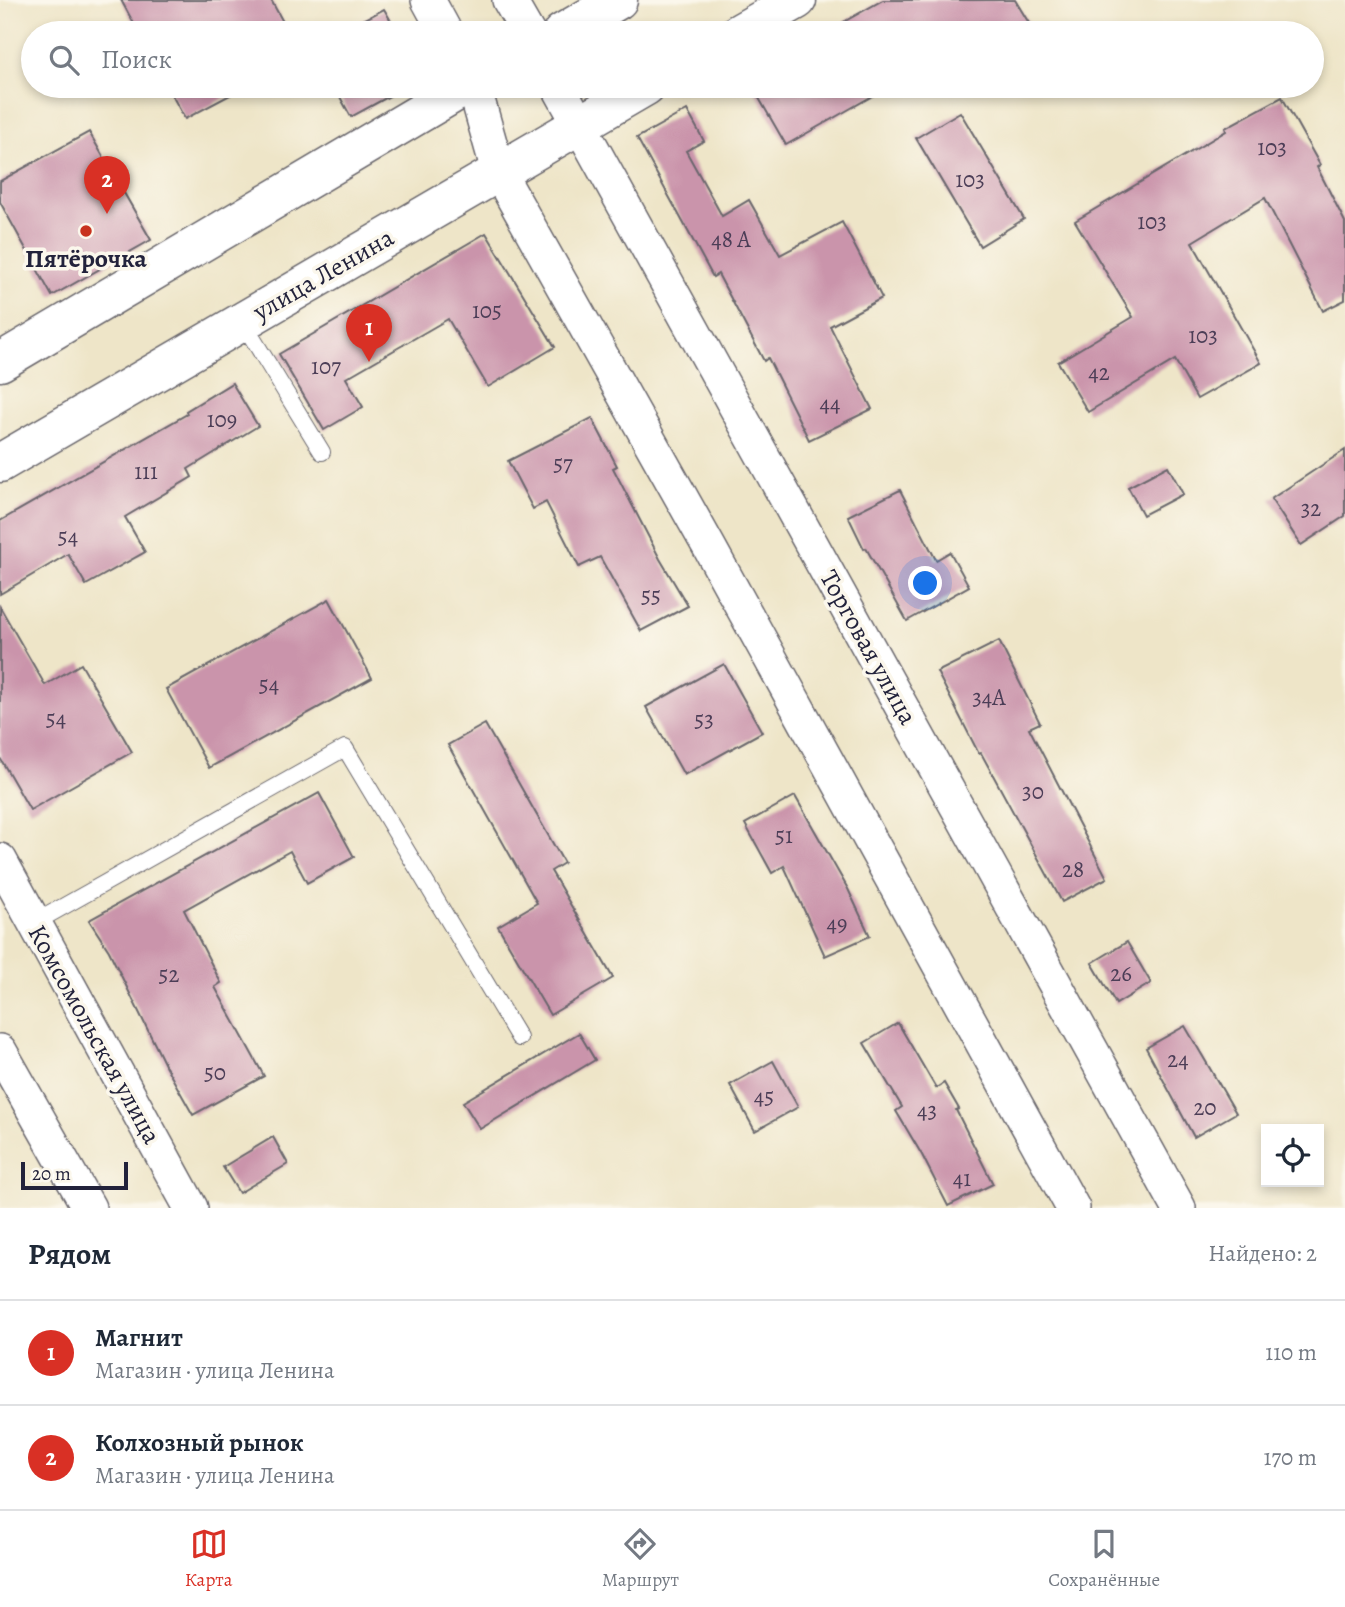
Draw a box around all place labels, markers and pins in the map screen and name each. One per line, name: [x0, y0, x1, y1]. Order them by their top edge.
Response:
pin: 2: [84, 156, 130, 214]
marker: Пятёрочка: [78, 223, 94, 239]
place label: Пятёрочка: [25, 241, 148, 276]
pin: 1: [346, 304, 392, 362]

